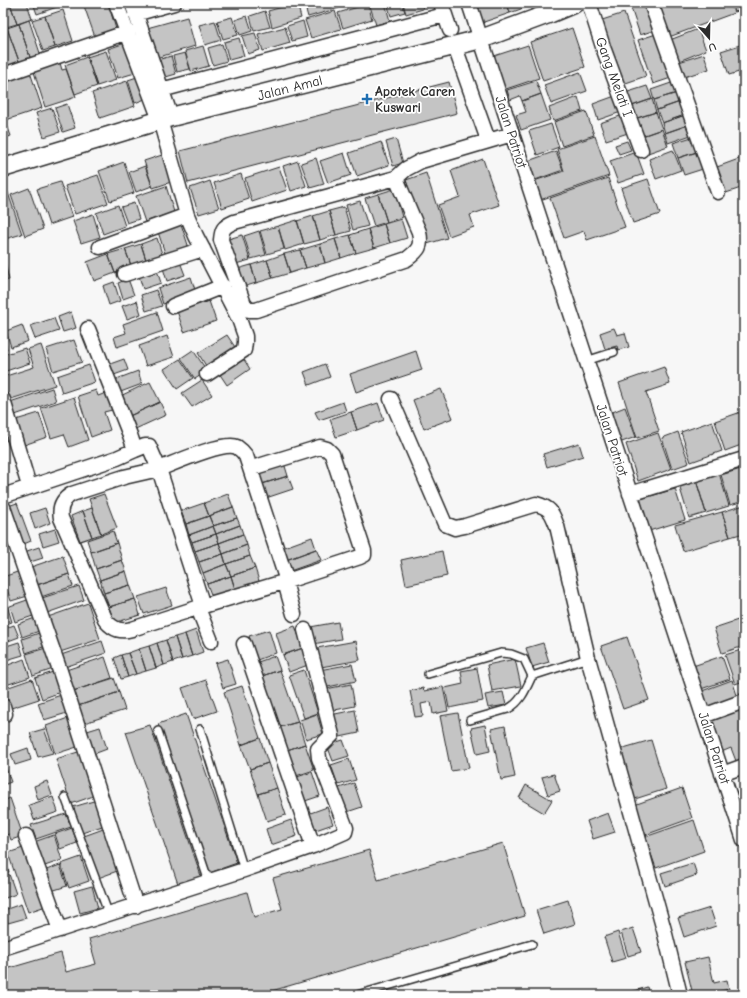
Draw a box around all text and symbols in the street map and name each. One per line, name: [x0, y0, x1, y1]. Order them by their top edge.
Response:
north arrow: [689, 18, 729, 58]
street label: Gang Melati I: [592, 35, 636, 119]
text: U: [707, 40, 718, 54]
street label: Jalan Amal: [256, 72, 324, 104]
place label: Apotek Caren Kuswari: [375, 83, 455, 116]
marker: Apotek Caren Kuswari: [362, 94, 372, 104]
street label: Jalan Patriot: [491, 94, 531, 171]
street label: Jalan Patriot: [592, 402, 632, 479]
street label: Jalan Patriot: [694, 710, 734, 787]

